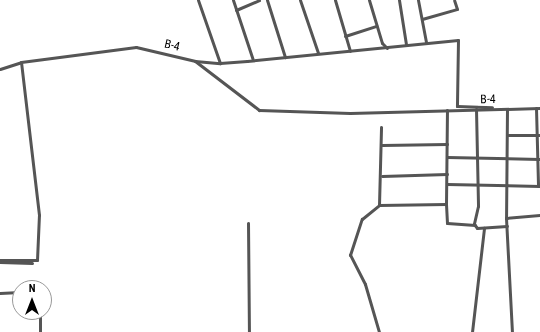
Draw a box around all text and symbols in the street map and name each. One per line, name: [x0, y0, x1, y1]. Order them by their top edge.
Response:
street label: B-4: [163, 37, 181, 55]
street label: B-4: [480, 93, 496, 107]
north arrow: [12, 280, 52, 320]
text: N: [29, 282, 35, 295]

